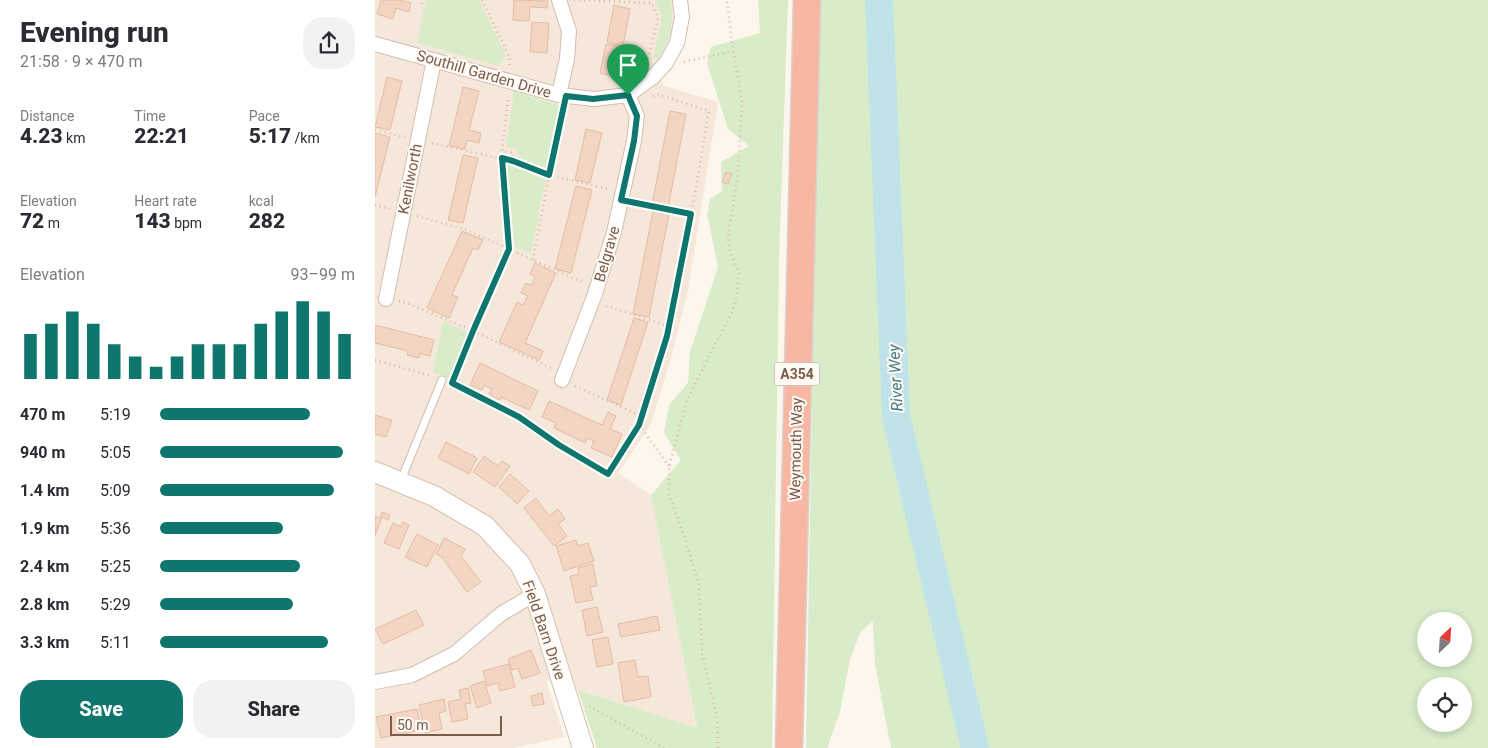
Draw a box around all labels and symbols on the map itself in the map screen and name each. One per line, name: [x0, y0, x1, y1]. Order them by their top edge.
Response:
pin: [607, 44, 649, 95]
street label: Southill Garden Drive: [415, 46, 553, 102]
street label: Kenilworth: [394, 142, 426, 216]
street label: Belgrave: [590, 224, 624, 284]
water label: River Wey: [884, 343, 907, 412]
road number: A354: [775, 362, 819, 386]
street label: Weymouth Way: [786, 397, 806, 501]
street label: Field Barn Drive: [519, 578, 569, 682]
north arrow: [1417, 612, 1473, 668]
scale bar: [390, 713, 503, 736]

